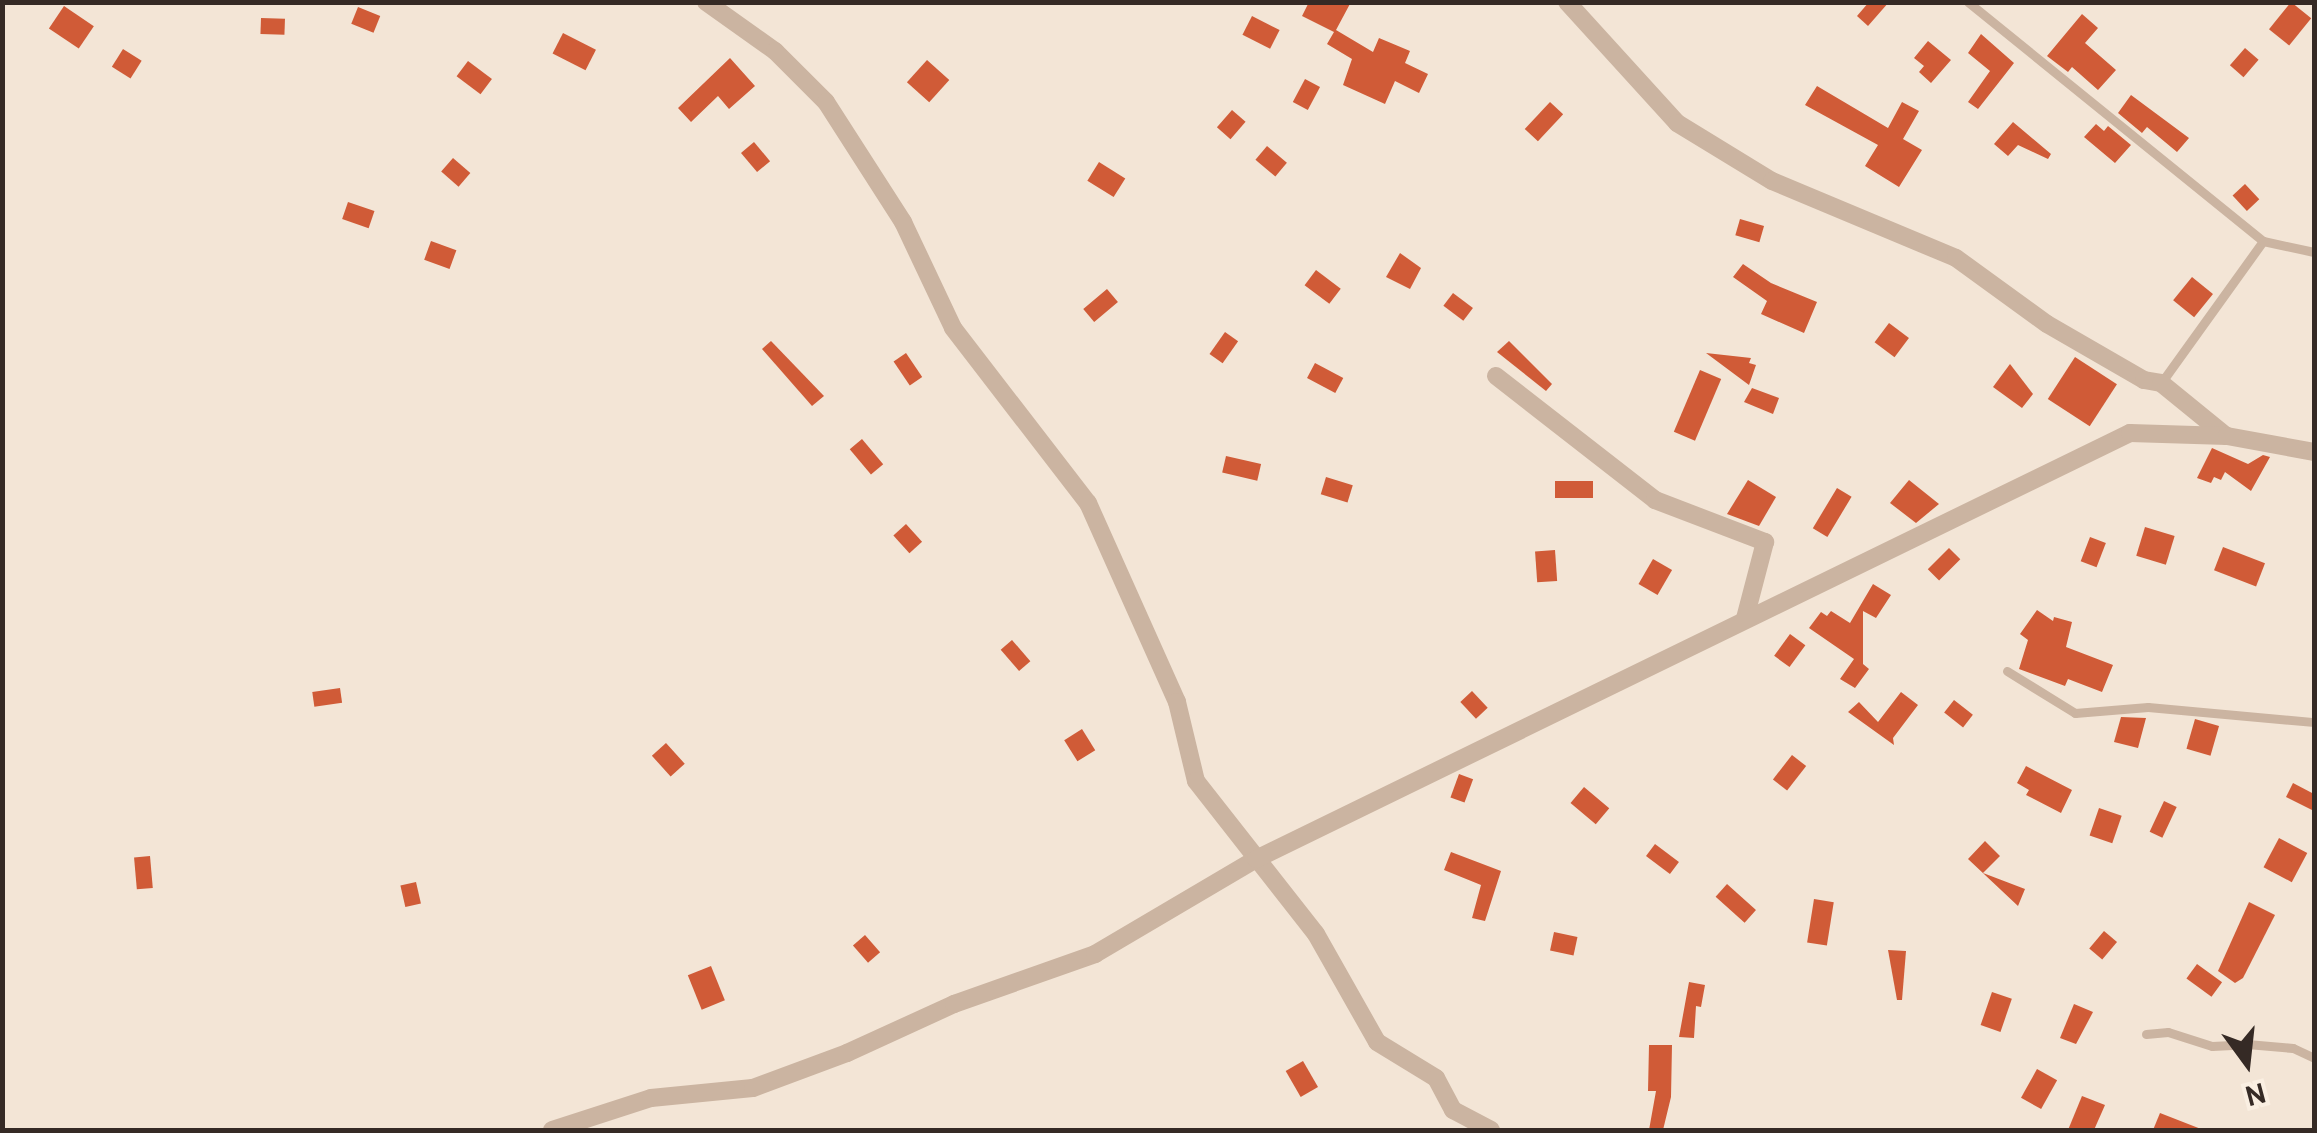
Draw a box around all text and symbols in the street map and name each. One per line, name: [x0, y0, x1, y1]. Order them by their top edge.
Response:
north arrow: [2197, 1013, 2297, 1113]
text: N: [2240, 1072, 2269, 1112]

